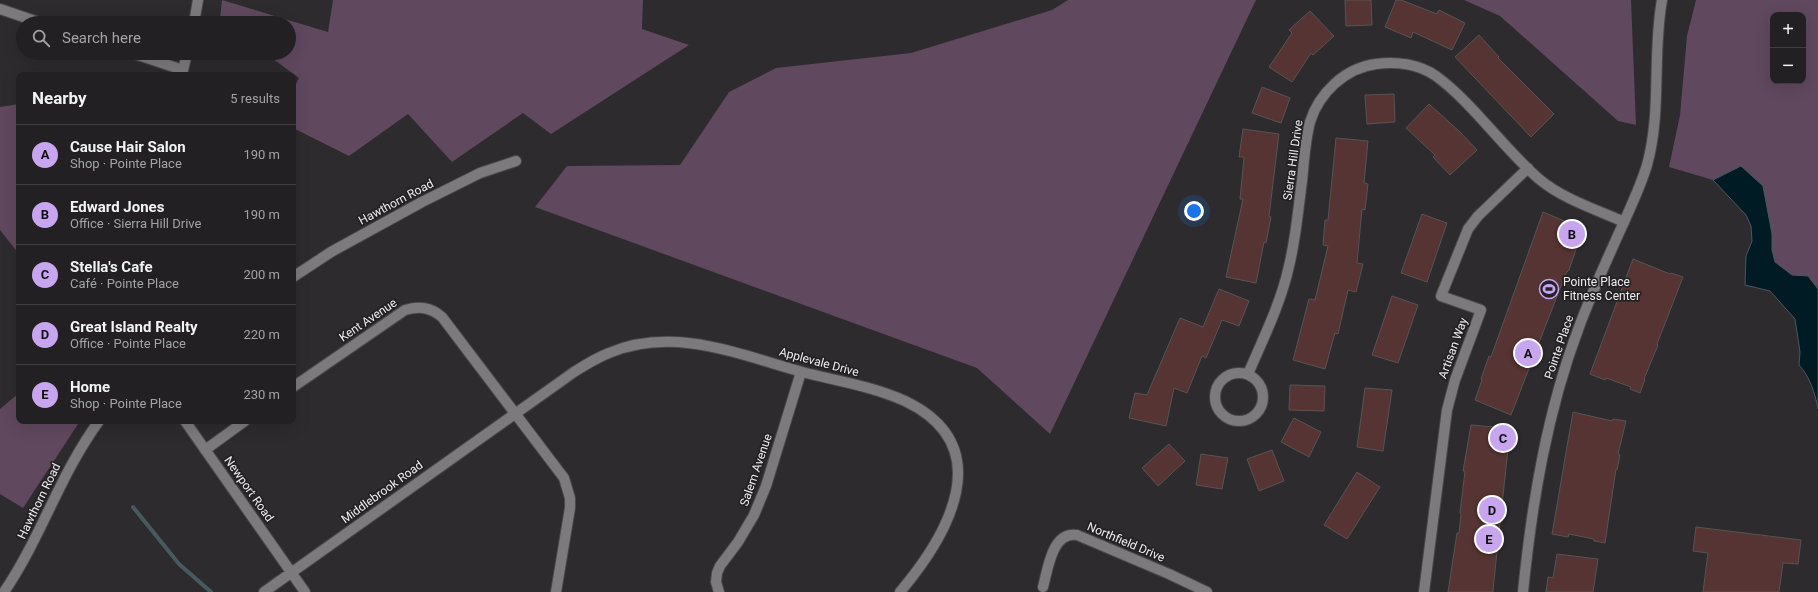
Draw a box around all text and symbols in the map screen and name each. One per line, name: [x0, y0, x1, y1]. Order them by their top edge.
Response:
map controls: [1770, 12, 1806, 84]
button: +: [1770, 12, 1806, 48]
search box: [16, 16, 296, 60]
icon: search: [30, 27, 52, 49]
text: Search here: [62, 29, 141, 47]
button: −: [1770, 48, 1806, 84]
text: Nearby: [32, 88, 87, 108]
text: 5 results: [230, 91, 280, 106]
street label: Sierra Hill Drive: [1280, 119, 1306, 201]
text: Cause Hair Salon: [70, 138, 186, 156]
text: A: [41, 147, 49, 162]
text: 190 m: [243, 147, 280, 162]
text: Shop · Pointe Place: [70, 156, 182, 171]
street label: Hawthorn Road: [356, 176, 436, 228]
text: Edward Jones: [70, 198, 164, 216]
your location: [1184, 201, 1204, 221]
text: B: [41, 207, 49, 222]
text: 190 m: [243, 207, 280, 222]
text: Office · Sierra Hill Drive: [70, 216, 201, 231]
pin: B: [1559, 219, 1585, 249]
text: Stella's Cafe: [70, 258, 152, 276]
text: C: [41, 267, 49, 282]
text: 200 m: [243, 267, 280, 282]
place label: Pointe Place Fitness Center: [1563, 275, 1640, 303]
text: Café · Pointe Place: [70, 276, 179, 291]
sports icon: Pointe Place Fitness Center: [1538, 278, 1560, 300]
street label: Kent Avenue: [337, 296, 399, 344]
street label: Pointe Place: [1542, 313, 1576, 381]
street label: Artisan Way: [1435, 315, 1471, 380]
text: Great Island Realty: [70, 318, 198, 336]
text: D: [41, 327, 49, 342]
text: 220 m: [243, 327, 280, 342]
text: Office · Pointe Place: [70, 336, 186, 351]
pin: A: [1515, 338, 1541, 368]
street label: Applevale Drive: [778, 345, 860, 379]
text: Home: [70, 378, 110, 396]
text: E: [41, 387, 49, 402]
text: 230 m: [243, 387, 280, 402]
text: Shop · Pointe Place: [70, 396, 182, 411]
pin: C: [1490, 423, 1516, 453]
street label: Salem Avenue: [737, 432, 775, 508]
street label: Newport Road: [221, 454, 277, 524]
street label: Middlebrook Road: [339, 458, 425, 526]
street label: Hawthorn Road: [15, 461, 63, 541]
pin: D: [1479, 495, 1505, 525]
street label: Northfield Drive: [1085, 519, 1167, 565]
pin: E: [1476, 524, 1502, 554]

